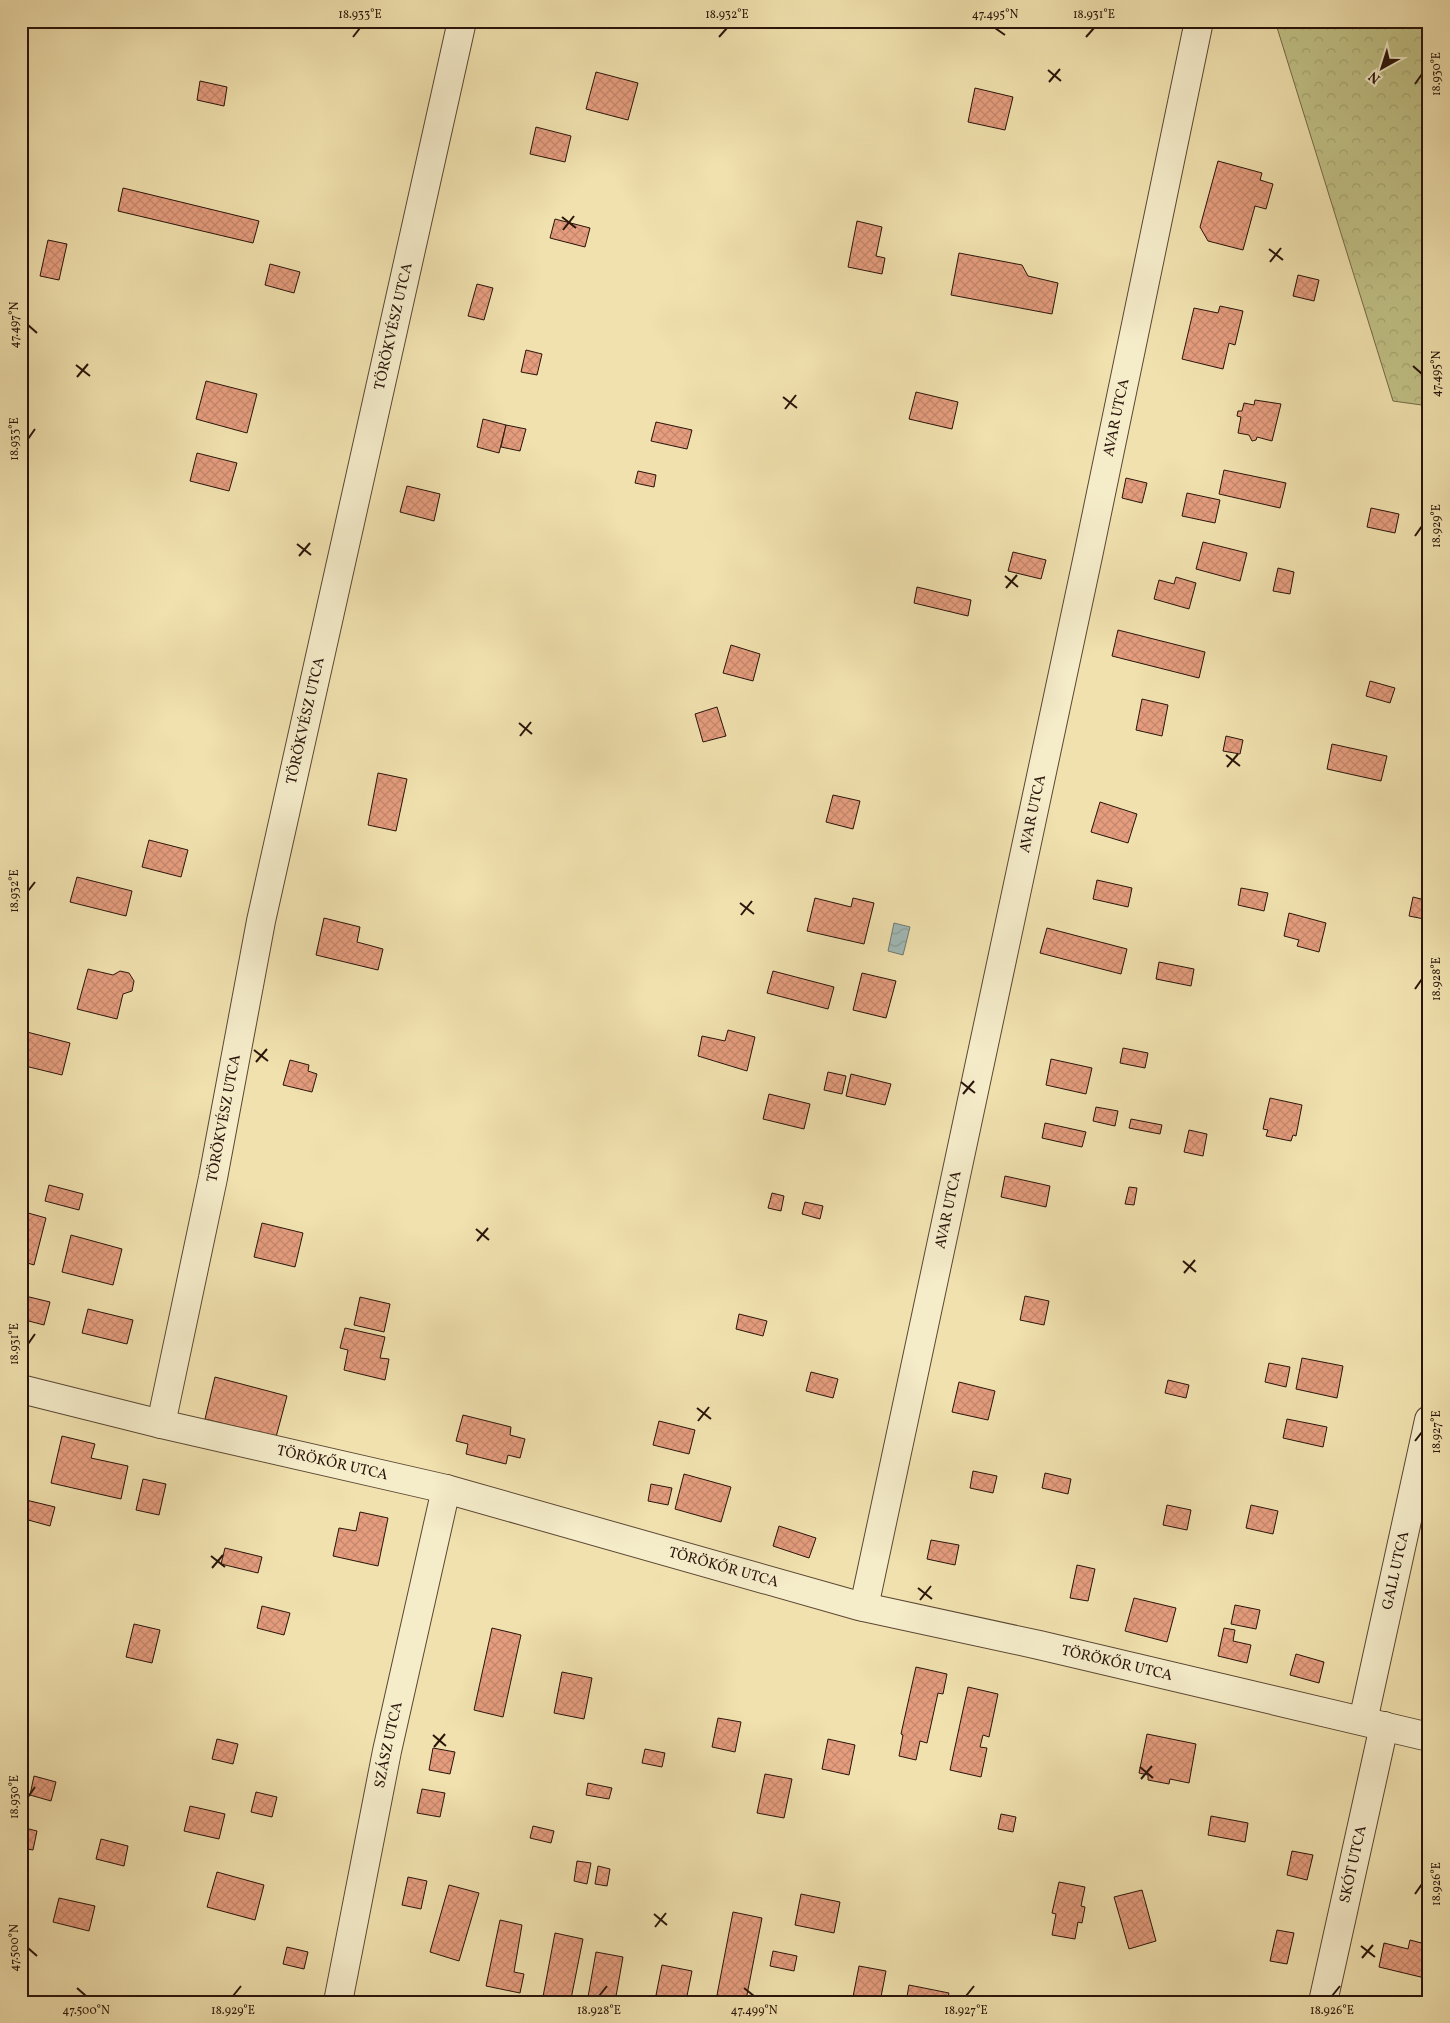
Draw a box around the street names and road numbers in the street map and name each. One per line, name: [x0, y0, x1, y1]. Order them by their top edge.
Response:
street label: TÖRÖKVÉSZ UTCA: [369, 260, 418, 392]
street label: AVAR UTCA: [1098, 376, 1135, 458]
street label: TÖRÖKVÉSZ UTCA: [281, 655, 330, 786]
street label: AVAR UTCA: [1015, 772, 1052, 855]
street label: TÖRÖKVÉSZ UTCA: [202, 1052, 246, 1184]
street label: AVAR UTCA: [930, 1169, 967, 1251]
street label: TÖRÖKŐR UTCA: [275, 1440, 390, 1486]
street label: GALL UTCA: [1377, 1529, 1415, 1612]
street label: TÖRÖKŐR UTCA: [666, 1542, 781, 1593]
street label: TÖRÖKŐR UTCA: [1059, 1640, 1175, 1687]
street label: SZÁSZ UTCA: [369, 1699, 408, 1790]
street label: SKÓT UTCA: [1335, 1823, 1372, 1905]

